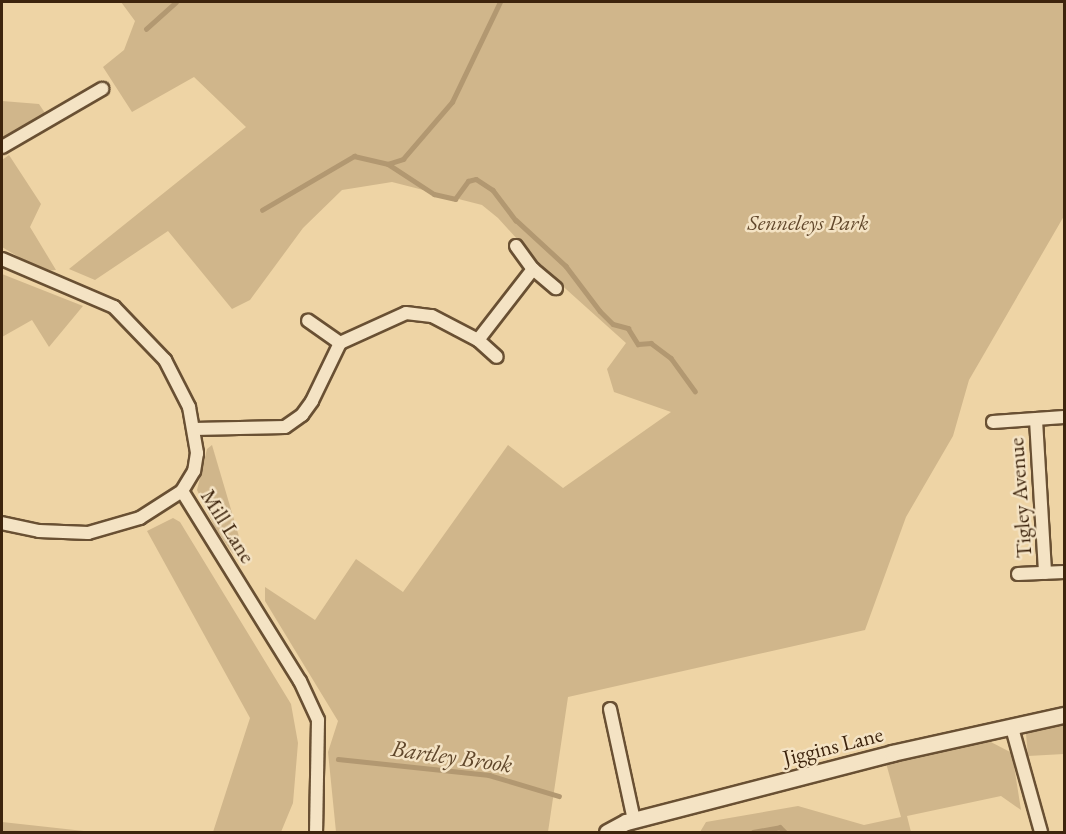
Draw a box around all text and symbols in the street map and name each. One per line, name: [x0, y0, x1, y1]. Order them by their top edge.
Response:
park label: Senneleys Park: [748, 210, 868, 236]
street label: Tigley Avenue: [1003, 437, 1037, 559]
street label: Mill Lane: [195, 484, 261, 568]
street label: Jiggins Lane: [780, 721, 886, 771]
water label: Bartley Brook: [390, 733, 514, 779]

